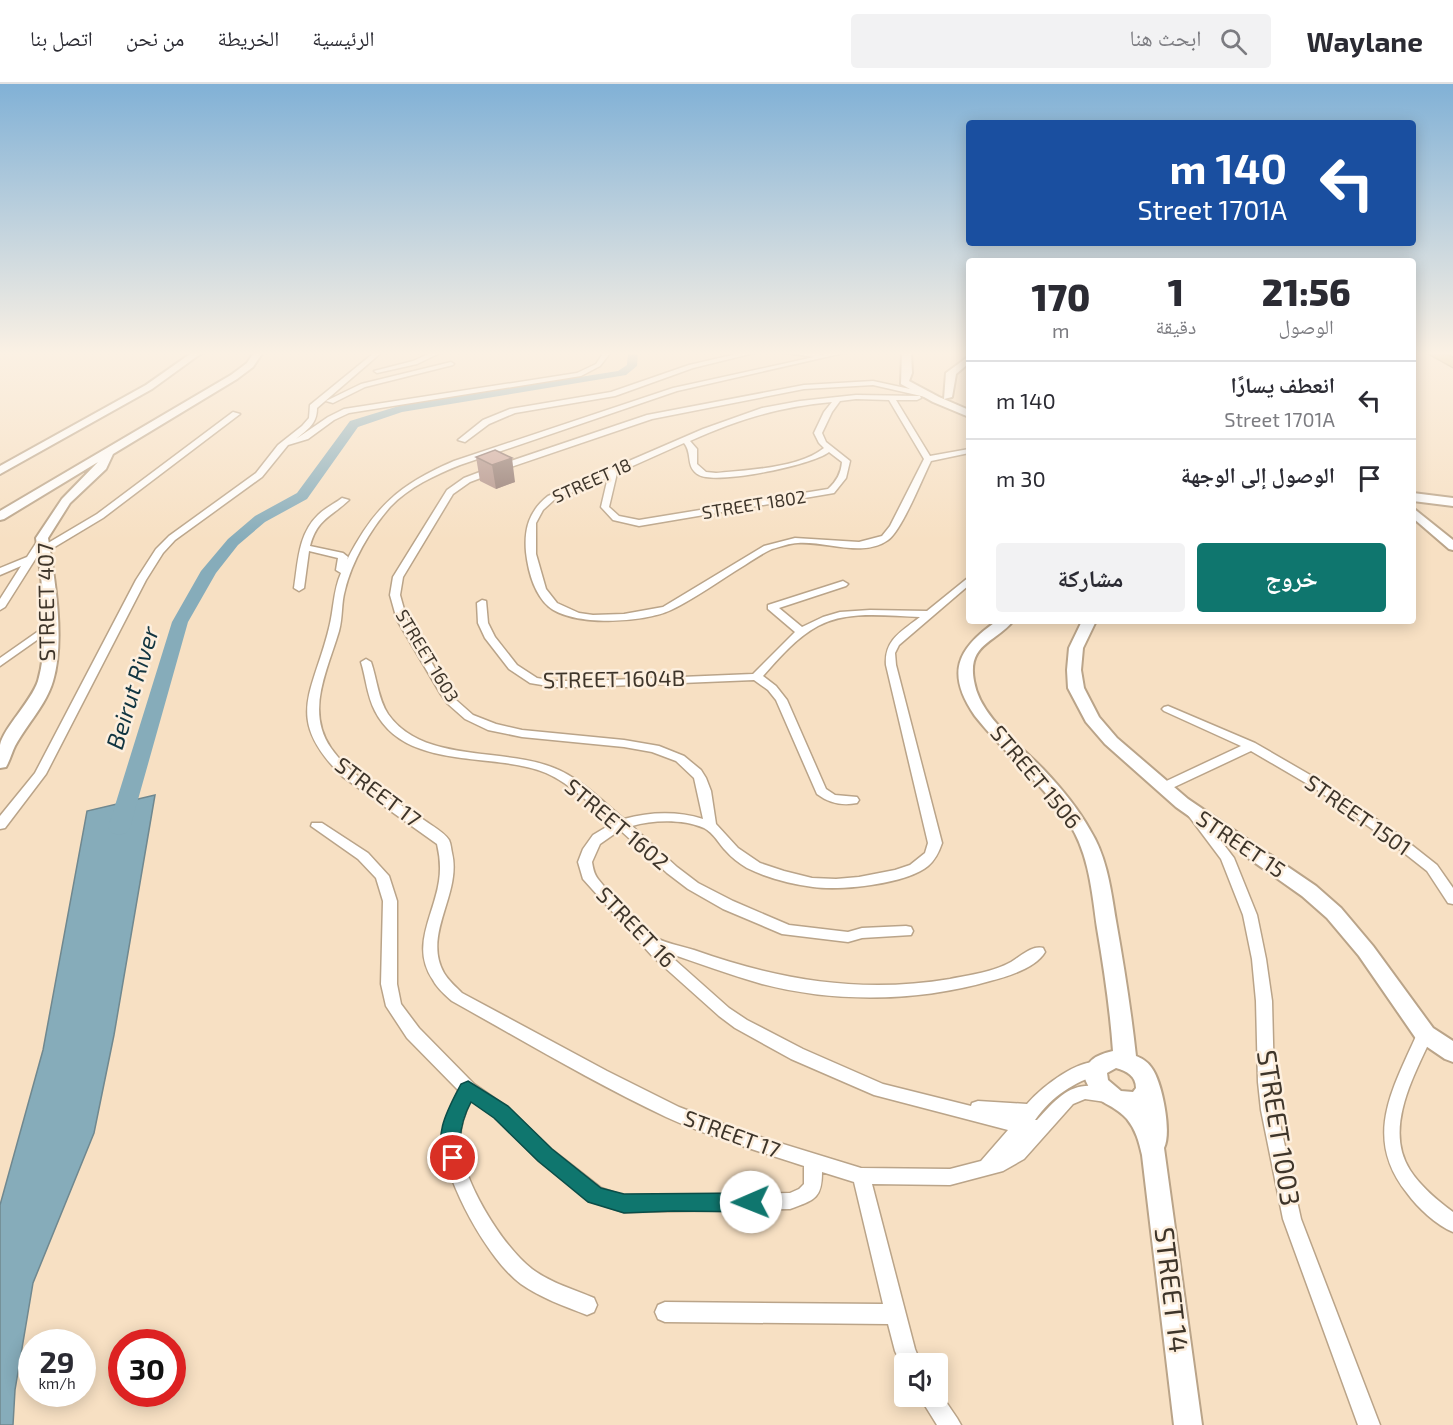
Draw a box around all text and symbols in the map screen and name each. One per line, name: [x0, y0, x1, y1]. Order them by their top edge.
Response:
search box: [851, 14, 1271, 68]
text: ابحث هنا: [1130, 24, 1202, 50]
text: Waylane: [1307, 24, 1423, 58]
text: اتصل بنا: [30, 25, 93, 50]
text: من نحن: [126, 25, 184, 50]
text: الخريطة: [217, 25, 279, 50]
text: الرئيسية: [312, 25, 375, 50]
icon: search: [1217, 25, 1250, 58]
text: 140 m: [1170, 142, 1287, 192]
icon: left: [1308, 144, 1386, 222]
text: Street 1701A: [1138, 193, 1287, 225]
text: 1: [1168, 270, 1184, 313]
text: 21:56: [1262, 270, 1351, 313]
text: 170: [1031, 275, 1090, 318]
text: دقيقة: [1156, 314, 1196, 338]
text: الوصول: [1278, 314, 1334, 338]
text: m: [1052, 318, 1070, 342]
text: انعطف يسارًا: [1230, 371, 1335, 397]
icon: left: [1353, 384, 1386, 417]
text: 140 m: [996, 387, 1056, 413]
text: Street 1701A: [1224, 407, 1335, 431]
street label: STREET 18: [549, 453, 634, 507]
text: الوصول إلى الوجهة: [1181, 461, 1335, 487]
icon: arrive: [1353, 462, 1386, 495]
text: 30 m: [996, 465, 1046, 491]
street label: STREET 1802: [700, 485, 807, 523]
street label: STREET 407: [31, 542, 59, 662]
button: مشاركة: [996, 543, 1185, 612]
button: خروج: [1197, 543, 1386, 612]
street label: STREET 1603: [392, 605, 464, 706]
water label: Beirut River: [99, 622, 164, 753]
street label: STREET 1604B: [543, 664, 685, 692]
street label: STREET 1506: [986, 719, 1088, 833]
street label: STREET 17: [331, 751, 427, 832]
street label: STREET 1501: [1301, 768, 1416, 860]
street label: STREET 1602: [560, 772, 675, 874]
street label: STREET 15: [1192, 804, 1291, 882]
street label: STREET 16: [592, 881, 681, 972]
street label: STREET 1003: [1252, 1048, 1308, 1208]
street label: STREET 17: [681, 1104, 784, 1162]
pin: [427, 1132, 478, 1183]
icon: arrive: [436, 1141, 469, 1174]
position arrow: [719, 1170, 783, 1234]
street label: STREET 14: [1149, 1225, 1197, 1354]
speed limit sign: 30: [108, 1329, 186, 1407]
text: 29: [39, 1343, 75, 1379]
map controls: [894, 1353, 948, 1407]
button: sound: [894, 1353, 948, 1407]
text: km/h: [38, 1374, 76, 1392]

